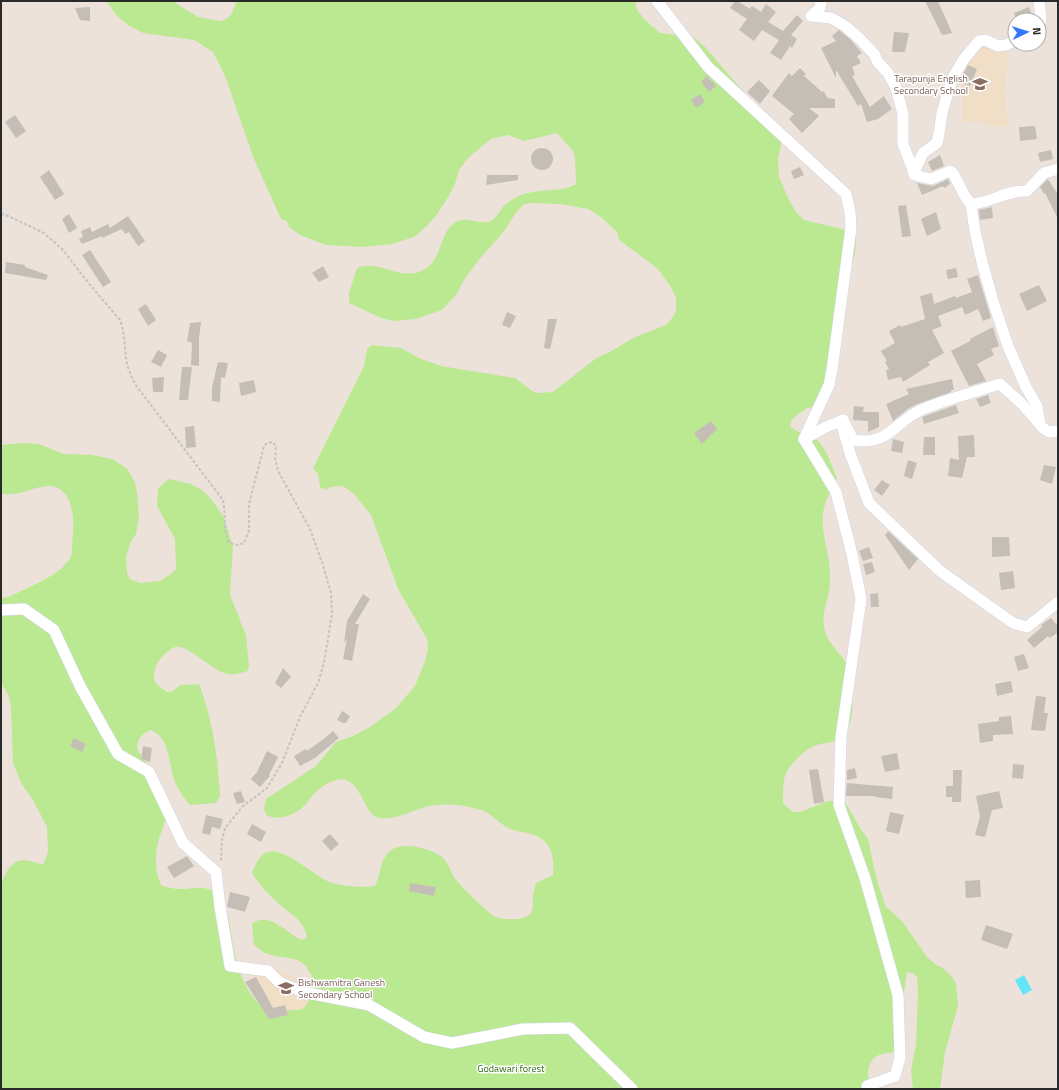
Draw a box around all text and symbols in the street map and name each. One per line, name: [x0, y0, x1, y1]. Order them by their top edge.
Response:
north arrow: [1007, 12, 1047, 52]
text: N: [1029, 27, 1045, 36]
place label: Tarapunja English Secondary School: [894, 71, 968, 98]
school or university icon: Tarapunja English Secondary School: [971, 75, 989, 93]
place label: Bishwamitra Ganesh Secondary School: [298, 975, 385, 1002]
school or university icon: Bishwamitra Ganesh Secondary School: [277, 979, 295, 997]
park label: Godawari forest: [477, 1061, 545, 1076]

